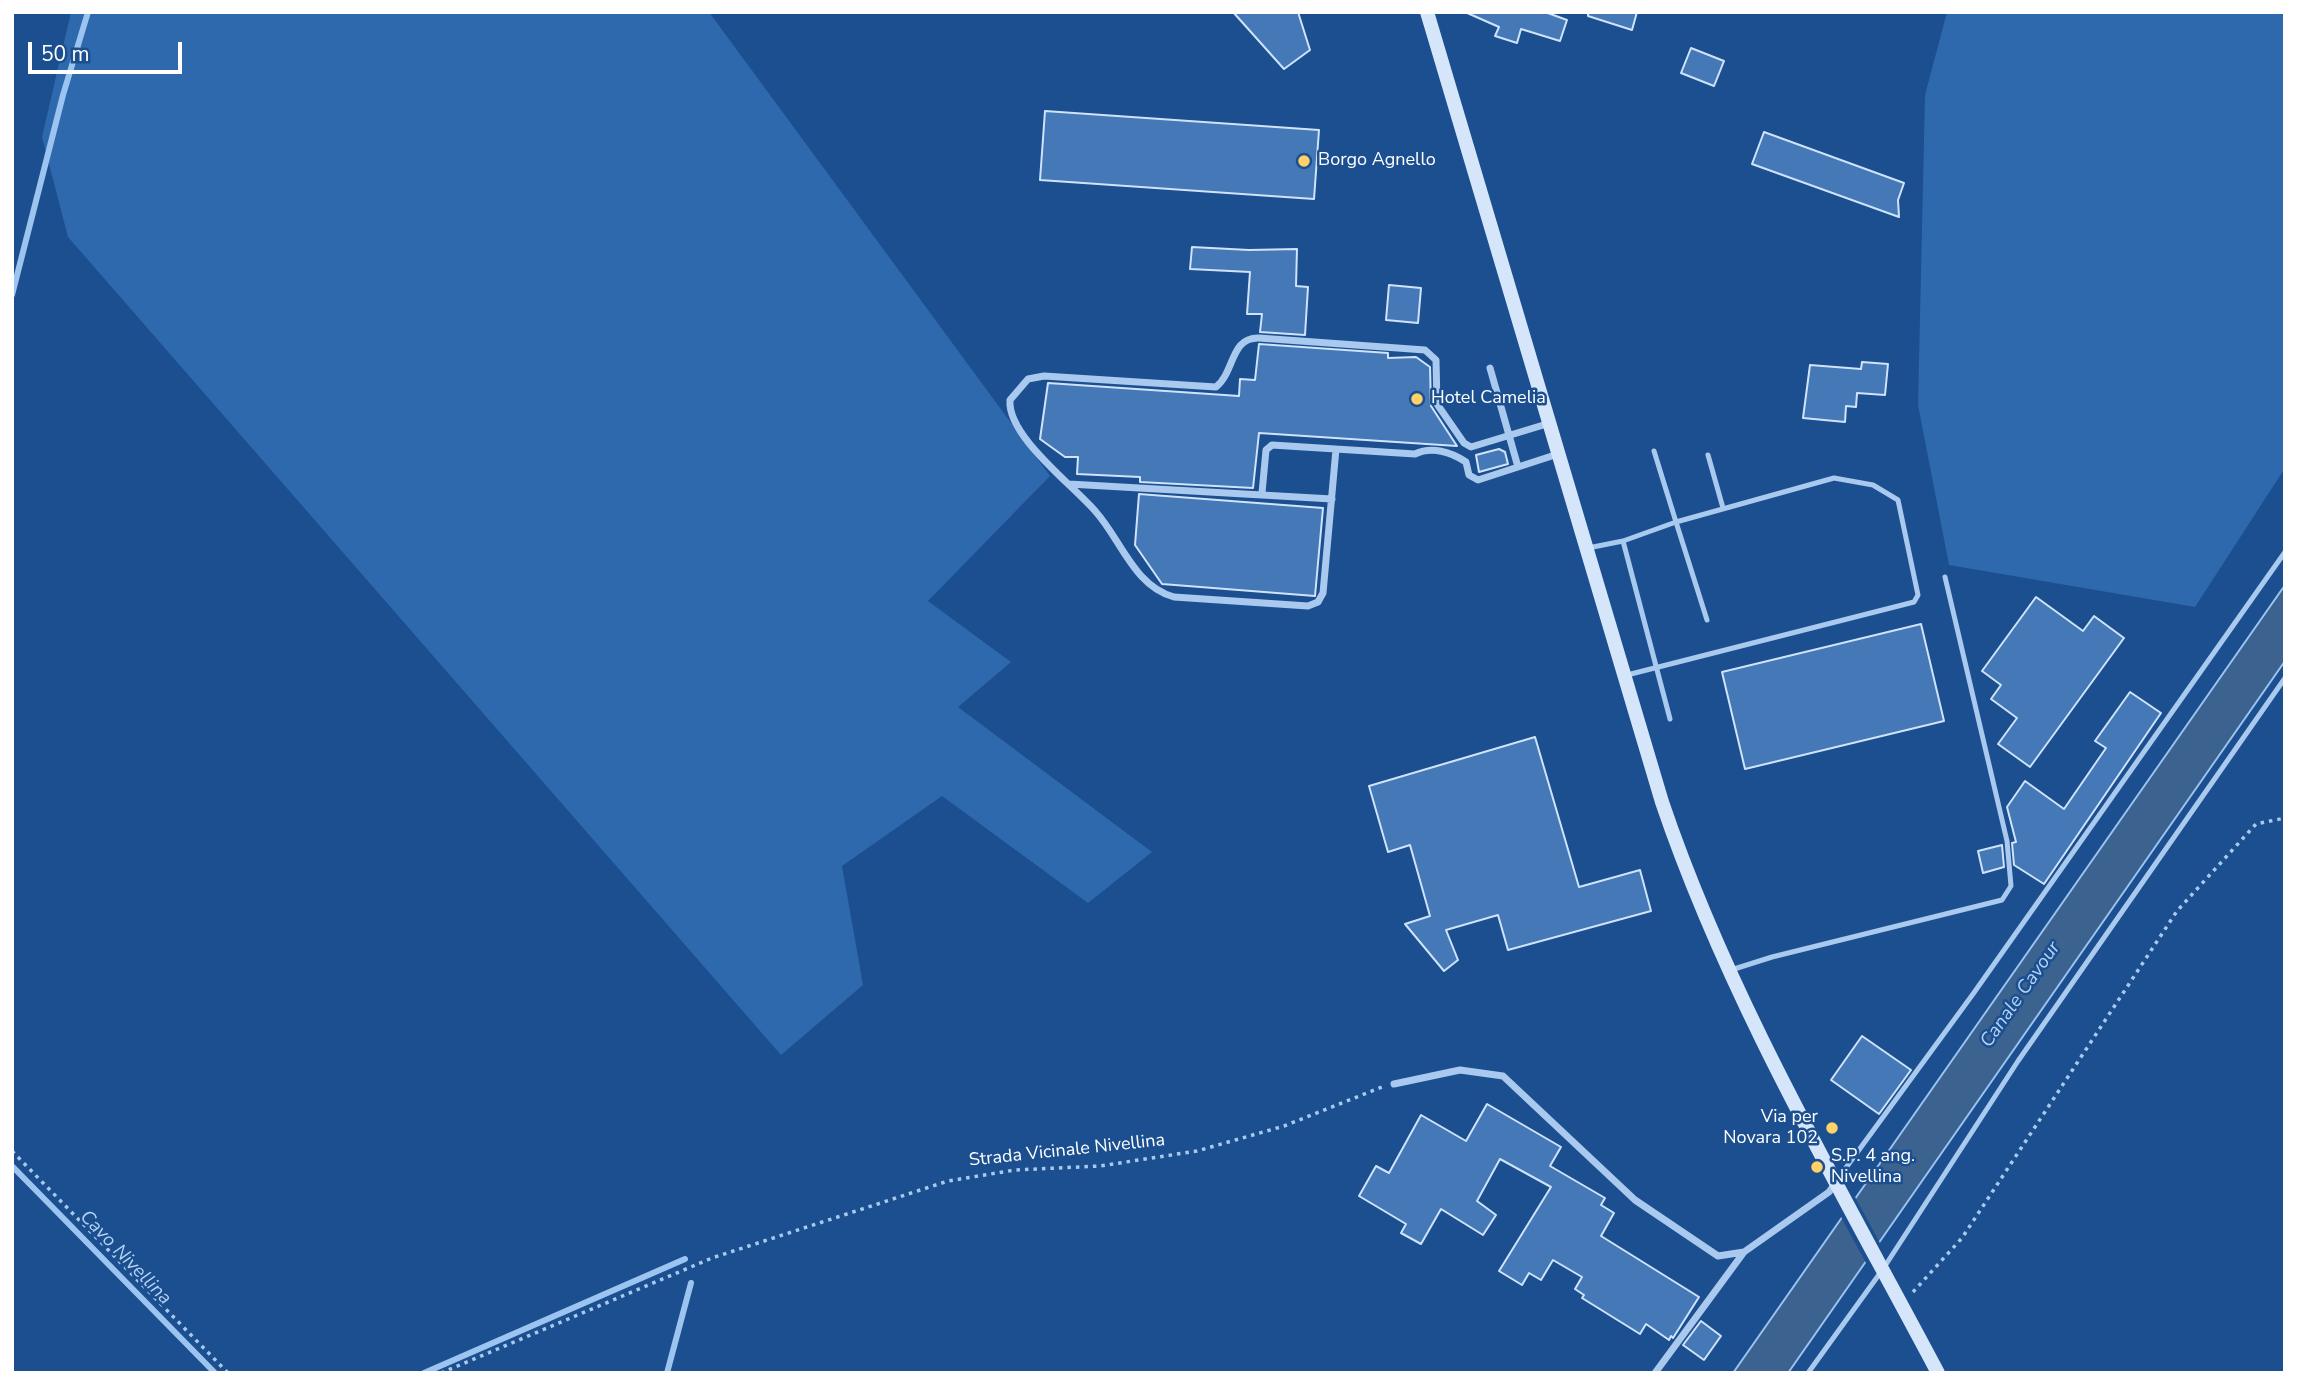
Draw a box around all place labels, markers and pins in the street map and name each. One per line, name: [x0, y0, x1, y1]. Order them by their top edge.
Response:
place label: Borgo Agnello: [1318, 150, 1436, 172]
marker: Borgo Agnello: [1296, 153, 1312, 169]
place label: Hotel Camelia: [1431, 388, 1546, 410]
marker: Hotel Camelia: [1409, 391, 1425, 407]
place label: Via per Novara 102: [1723, 1107, 1818, 1150]
marker: Via per Novara 102: [1824, 1120, 1840, 1136]
place label: S.P. 4 ang. Nivellina: [1831, 1146, 1915, 1188]
marker: S.P. 4 ang. Nivellina: [1809, 1159, 1825, 1175]

